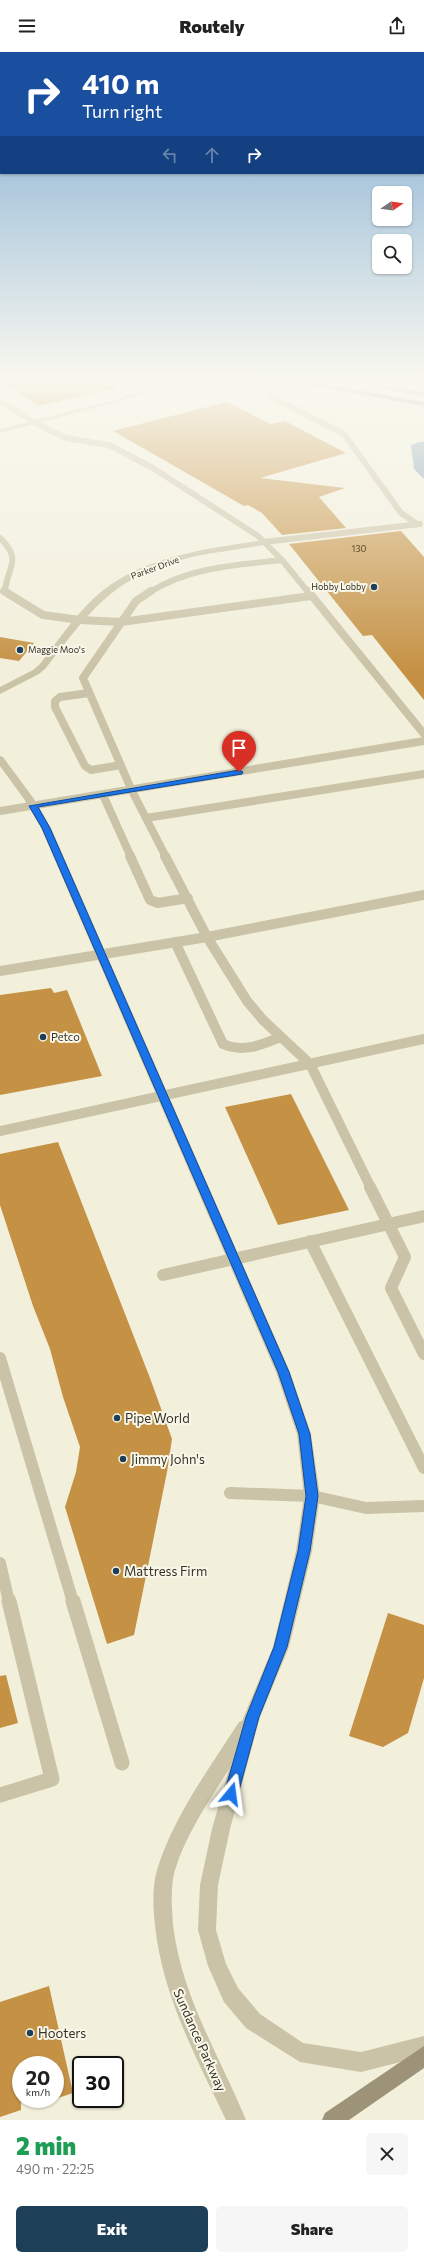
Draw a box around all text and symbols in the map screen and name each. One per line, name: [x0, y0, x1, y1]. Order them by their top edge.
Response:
icon: menu: [16, 15, 38, 37]
text: Routely: [179, 15, 245, 37]
icon: share: [386, 15, 408, 37]
text: 410 m: [82, 66, 159, 100]
icon: right: [16, 68, 68, 120]
text: Turn right: [82, 100, 162, 122]
icon: left: [159, 144, 181, 166]
icon: ahead: [201, 144, 223, 166]
icon: right: [243, 144, 265, 166]
north arrow: [372, 186, 412, 226]
map controls: [372, 186, 412, 274]
button: search: [372, 234, 412, 274]
house number: 130: [352, 543, 367, 554]
street label: Parker Drive: [129, 554, 181, 581]
place label: Hobby Lobby: [311, 581, 366, 592]
marker: Hobby Lobby: [369, 582, 379, 592]
place label: Maggie Moo's: [28, 644, 85, 655]
marker: Maggie Moo's: [15, 645, 25, 655]
pin: [222, 731, 256, 772]
icon: arrive: [228, 737, 250, 759]
place label: Petco: [51, 1030, 80, 1043]
marker: Petco: [38, 1032, 48, 1042]
place label: Pipe World: [125, 1410, 190, 1426]
marker: Pipe World: [112, 1413, 122, 1423]
place label: Jimmy John's: [131, 1451, 205, 1467]
marker: Jimmy John's: [118, 1454, 128, 1464]
place label: Mattress Firm: [124, 1563, 207, 1579]
marker: Mattress Firm: [111, 1566, 121, 1576]
position arrow: [210, 1773, 252, 1815]
street label: Sundance Parkway: [170, 1986, 230, 2094]
place label: Hooters: [38, 2025, 86, 2041]
marker: Hooters: [25, 2028, 35, 2038]
speed limit sign: 30: [72, 2056, 124, 2108]
text: 20: [26, 2065, 50, 2089]
text: km/h: [26, 2086, 50, 2098]
text: 2 min: [16, 2131, 76, 2160]
button: close: [366, 2133, 408, 2175]
text: 490 m · 22:25: [16, 2161, 94, 2177]
button: Exit: [16, 2206, 208, 2252]
button: Share: [216, 2206, 408, 2252]

